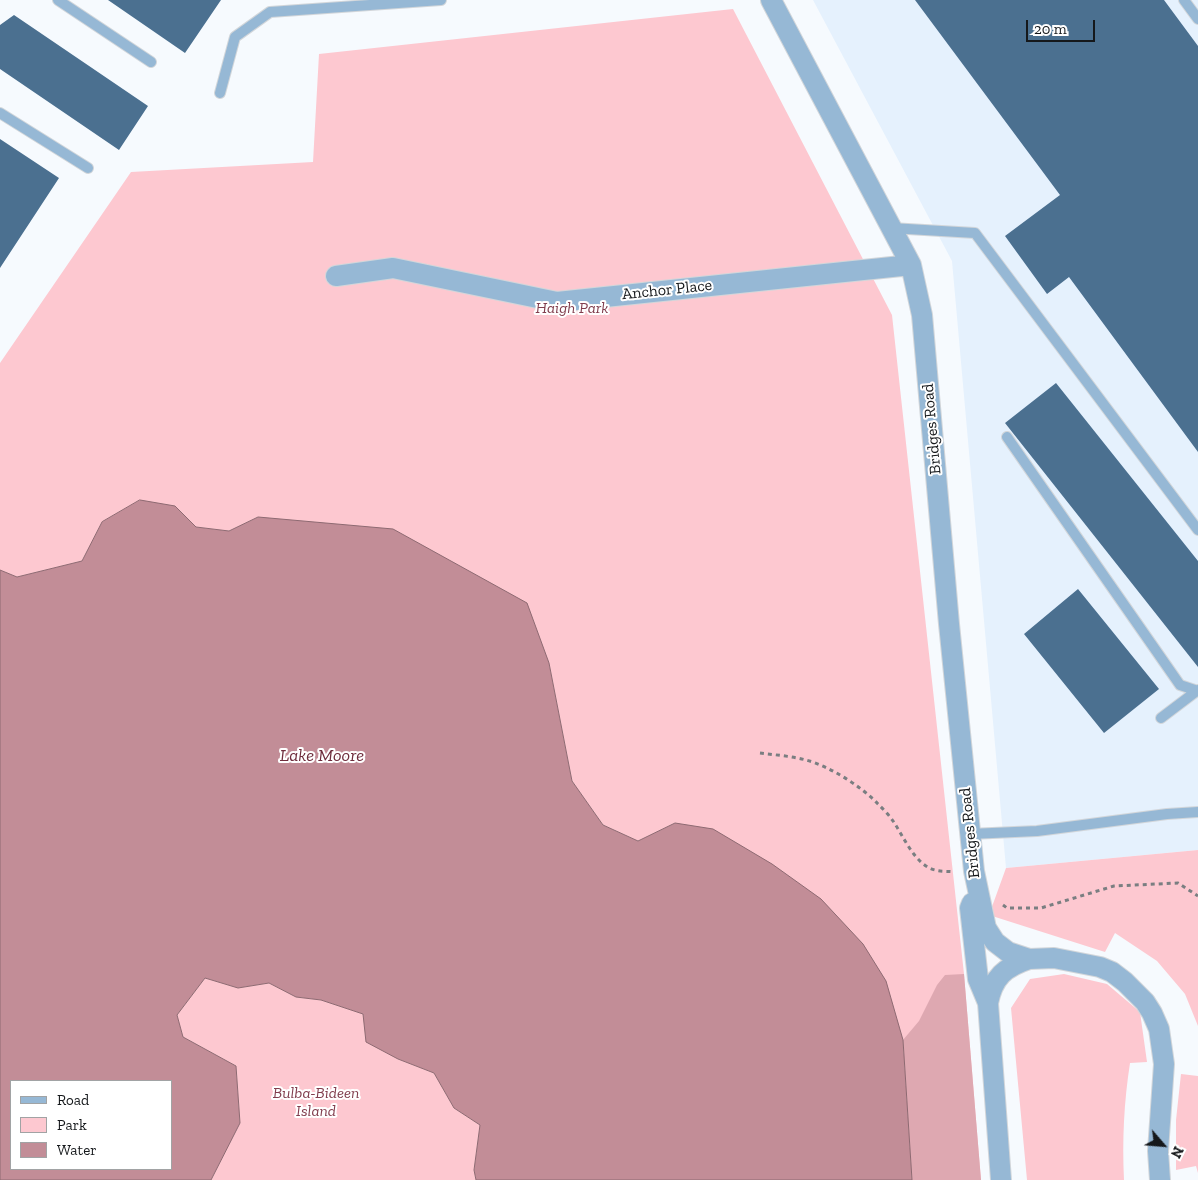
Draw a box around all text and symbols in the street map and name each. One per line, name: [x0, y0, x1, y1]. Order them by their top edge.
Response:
scale bar: [1028, 10, 1097, 42]
text: 20 m: [1034, 20, 1067, 38]
street label: Anchor Place: [621, 276, 713, 304]
park label: Haigh Park: [536, 298, 608, 318]
street label: Bridges Road: [918, 383, 946, 475]
water label: Lake Moore: [280, 745, 364, 767]
street label: Bridges Road: [956, 787, 984, 879]
legend: [10, 1080, 172, 1170]
park label: Bulba-Bideen Island: [273, 1083, 359, 1121]
text: Road: [57, 1091, 89, 1109]
text: Park: [57, 1116, 87, 1134]
north arrow: [1138, 1120, 1188, 1170]
text: Water: [57, 1141, 97, 1159]
text: N: [1167, 1143, 1187, 1161]

